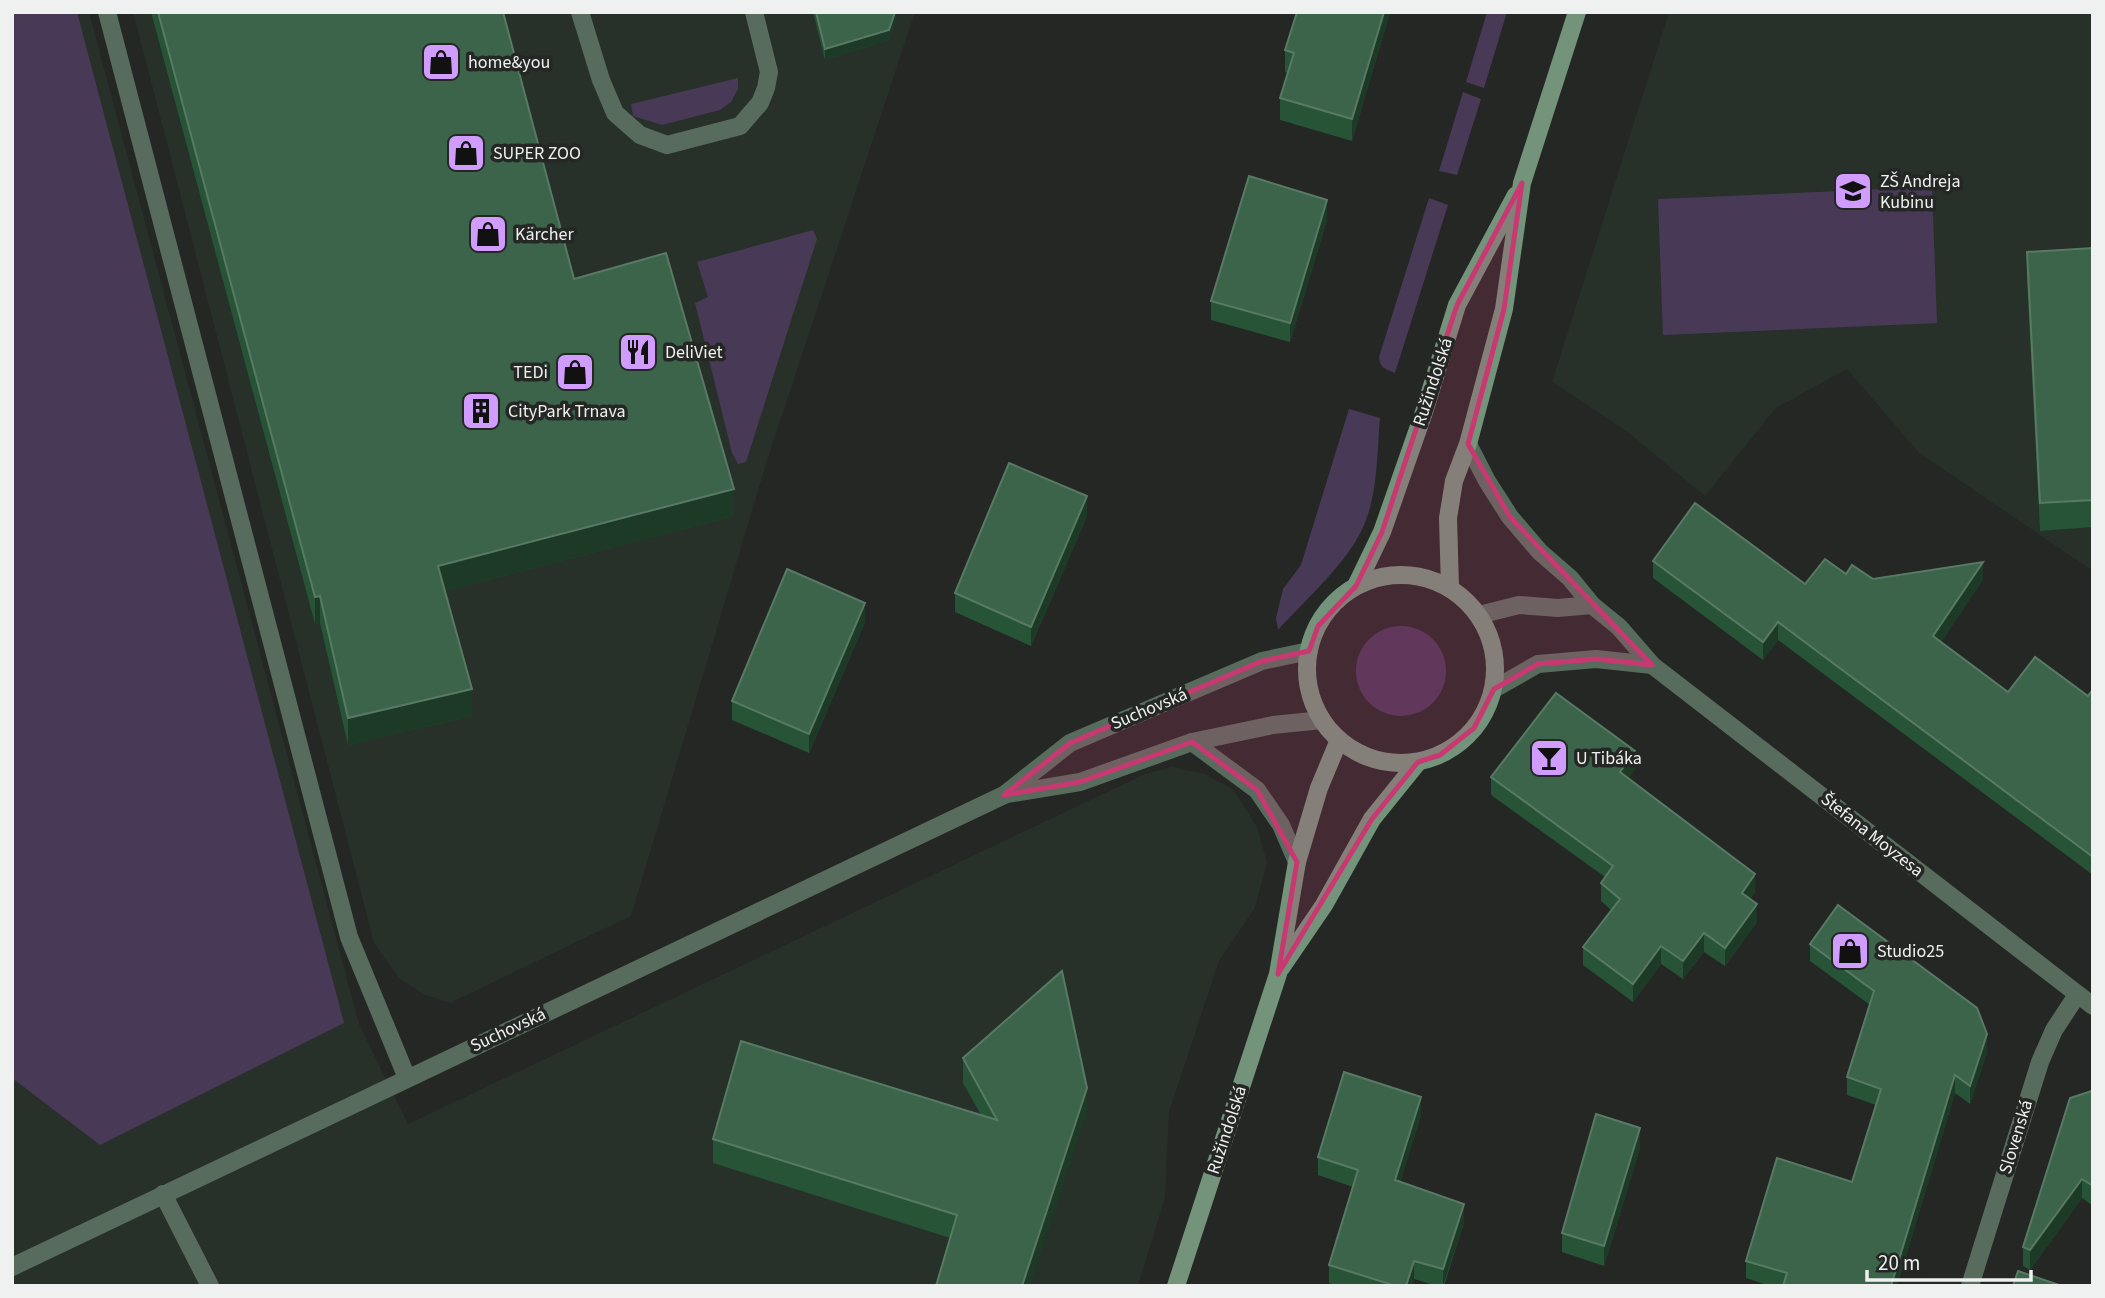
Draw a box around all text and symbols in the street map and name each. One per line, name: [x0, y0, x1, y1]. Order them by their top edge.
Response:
shop icon: home&you: [420, 41, 462, 83]
place label: home&you: [468, 50, 550, 75]
shop icon: SUPER ZOO: [445, 132, 487, 174]
place label: SUPER ZOO: [493, 141, 581, 166]
place label: ZŠ Andreja Kubinu: [1880, 169, 1961, 215]
school or university icon: ZŠ Andreja Kubinu: [1832, 170, 1874, 212]
shop icon: Kärcher: [467, 213, 509, 255]
place label: Kärcher: [515, 222, 574, 247]
restaurant icon: DeliViet: [617, 331, 659, 373]
street label: Ružindolská: [1407, 335, 1459, 429]
place label: DeliViet: [665, 340, 723, 365]
shop icon: TEDi: [554, 351, 596, 393]
place label: TEDi: [513, 360, 548, 385]
building icon: CityPark Trnava: [460, 390, 502, 432]
place label: CityPark Trnava: [508, 399, 626, 424]
street label: Suchovská: [1107, 682, 1191, 736]
bar icon: U Tibáka: [1528, 737, 1570, 779]
place label: U Tibáka: [1576, 746, 1642, 771]
street label: Štefana Moyzesa: [1815, 787, 1929, 883]
shop icon: Studio25: [1829, 930, 1871, 972]
place label: Studio25: [1877, 939, 1944, 964]
street label: Suchovská: [466, 1002, 550, 1058]
street label: Ružindolská: [1201, 1083, 1253, 1177]
street label: Slovenská: [1993, 1097, 2039, 1177]
scale bar: [1867, 1238, 2032, 1282]
text: 20 m: [1878, 1248, 1920, 1278]

